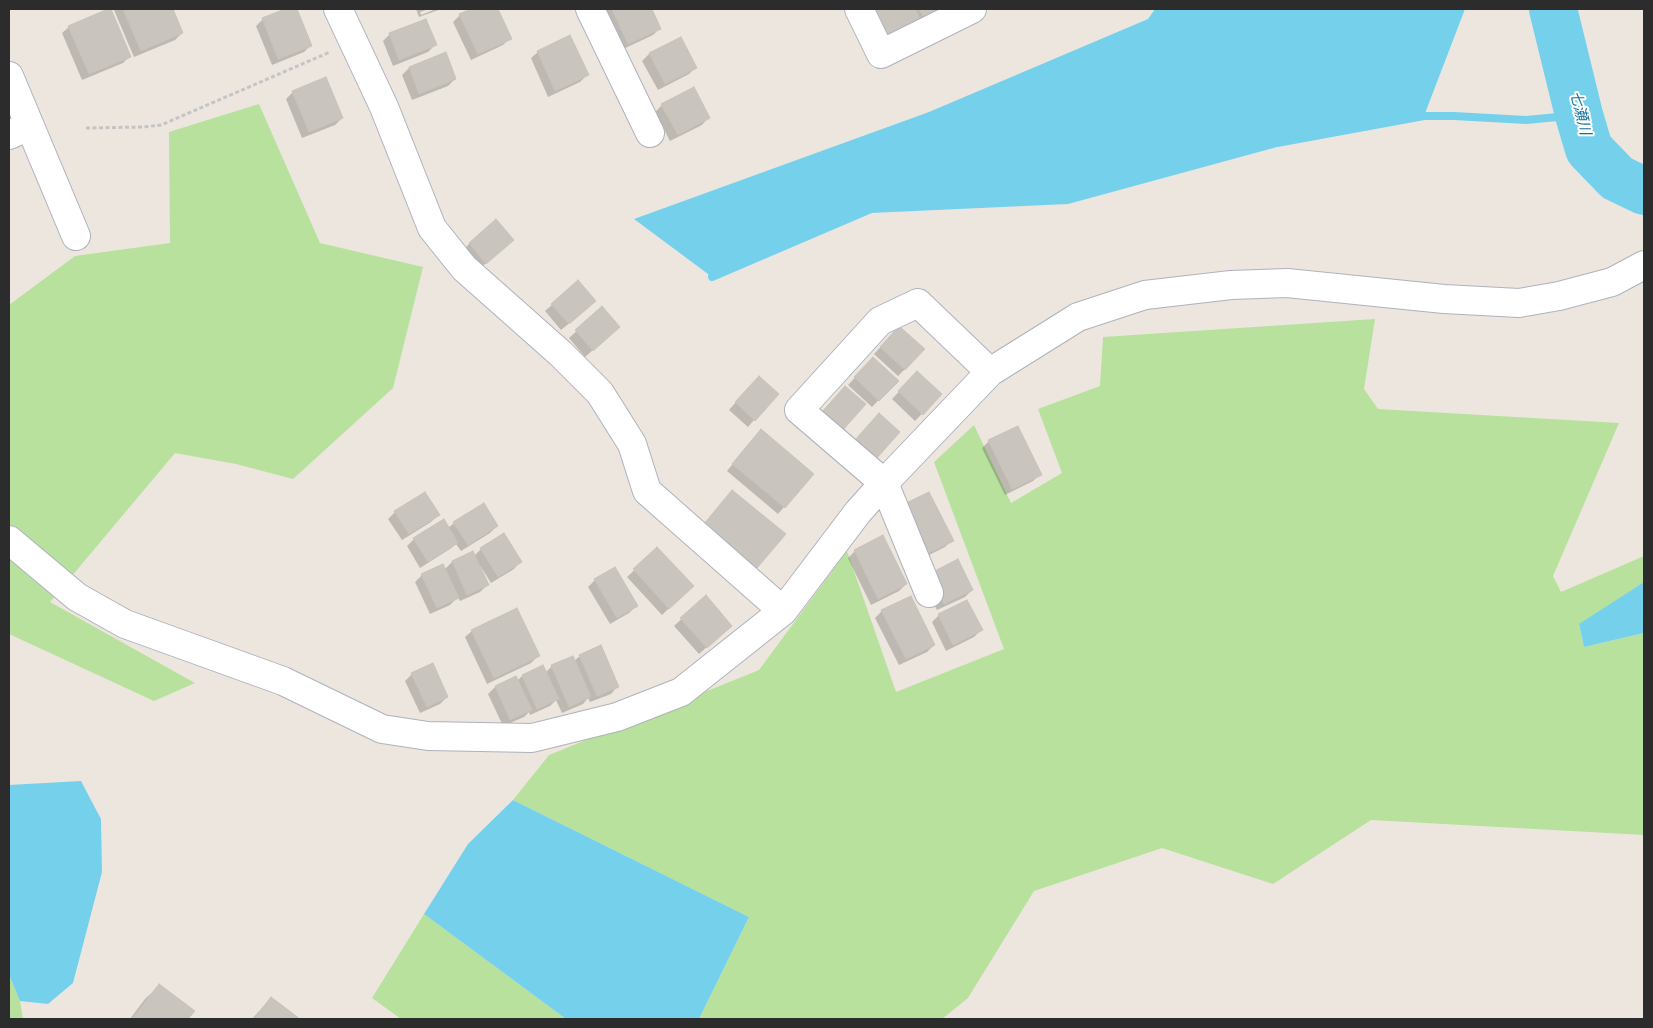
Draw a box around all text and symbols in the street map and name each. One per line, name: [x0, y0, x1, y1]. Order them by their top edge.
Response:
water label: 七瀬川: [1566, 89, 1594, 137]

